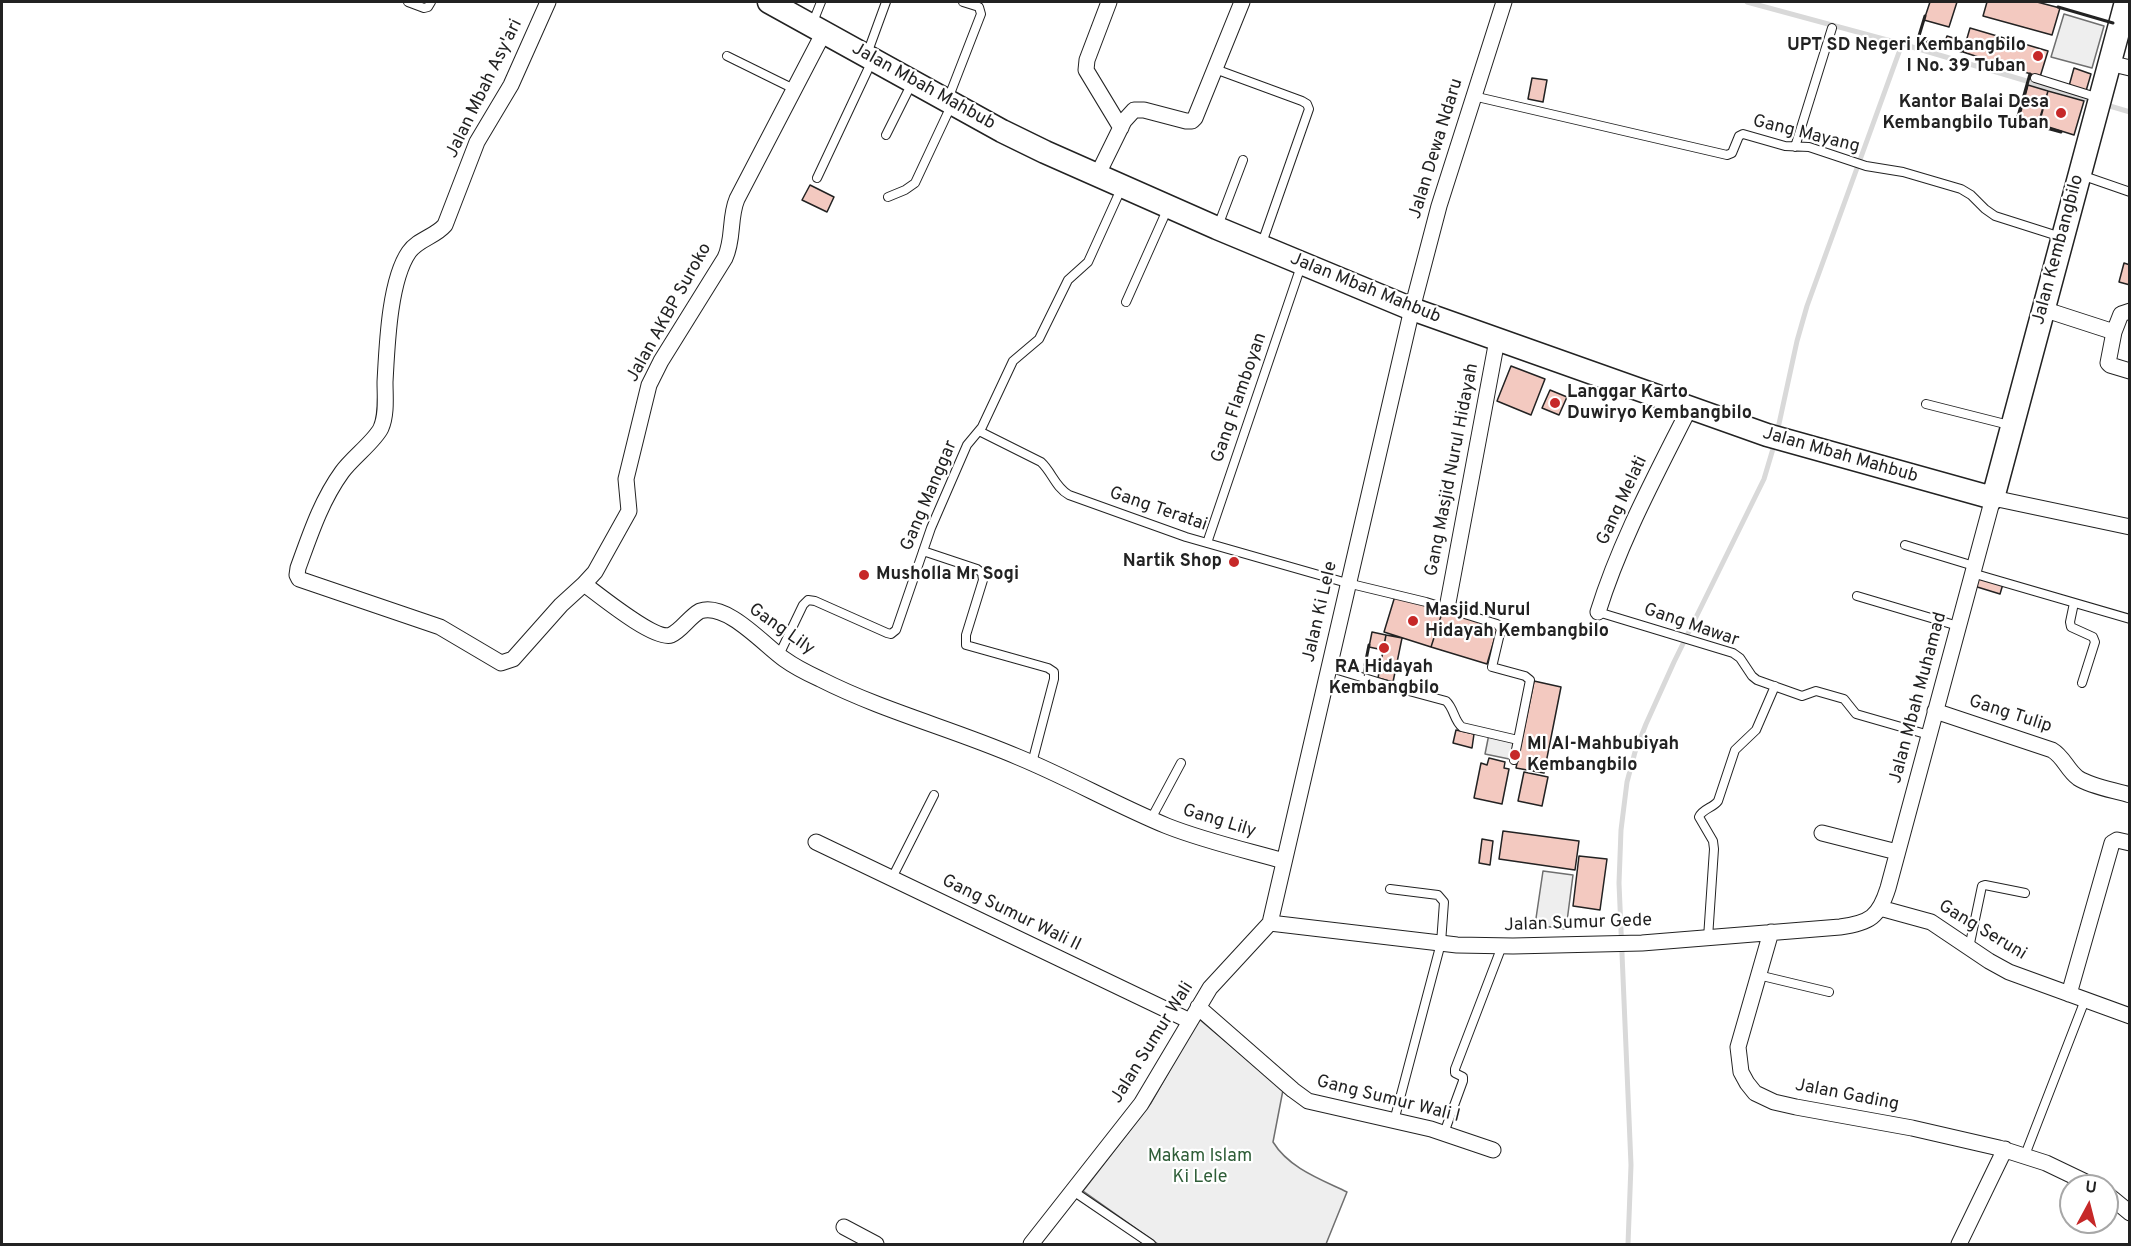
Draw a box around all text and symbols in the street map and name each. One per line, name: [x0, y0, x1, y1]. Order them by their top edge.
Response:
street label: Jalan Mbah Asy'ari: [442, 16, 528, 162]
place label: UPT SD Negeri Kembangbilo I No. 39 Tuban: [1787, 35, 2026, 78]
street label: Jalan Mbah Mahbub: [848, 39, 998, 135]
marker: UPT SD Negeri Kembangbilo I No. 39 Tuban: [2031, 49, 2045, 63]
street label: Jalan Dewa Ndaru: [1405, 76, 1469, 222]
place label: Kantor Balai Desa Kembangbilo Tuban: [1882, 92, 2049, 134]
marker: Kantor Balai Desa Kembangbilo Tuban: [2054, 106, 2068, 120]
street label: Gang Mayang: [1750, 111, 1862, 159]
street label: Jalan Kembangbilo: [2029, 173, 2089, 327]
street label: Jalan AKBP Suroko: [623, 240, 717, 386]
street label: Jalan Mbah Mahbub: [1286, 249, 1444, 329]
street label: Gang Flamboyan: [1208, 330, 1272, 466]
street label: Gang Masjid Nurul Hidayah: [1422, 362, 1484, 578]
place label: Langgar Karto Duwiryo Kembangbilo: [1567, 382, 1752, 424]
marker: Langgar Karto Duwiryo Kembangbilo: [1548, 396, 1562, 410]
street label: Jalan Mbah Mahbub: [1760, 423, 1920, 489]
street label: Gang Manggar: [897, 438, 963, 554]
street label: Gang Melati: [1593, 453, 1653, 549]
street label: Gang Teratai: [1106, 483, 1210, 537]
place label: Nartik Shop: [1123, 551, 1222, 573]
marker: Nartik Shop: [1227, 555, 1241, 569]
street label: Jalan Ki Lele: [1299, 559, 1343, 665]
place label: Musholla Mr Sogi: [876, 564, 1019, 586]
marker: Musholla Mr Sogi: [857, 568, 871, 582]
street label: Gang Lily: [744, 599, 818, 661]
place label: Masjid Nurul Hidayah Kembangbilo: [1425, 600, 1609, 642]
street label: Gang Mawar: [1640, 600, 1742, 652]
street label: Jalan Mbah Muhamad: [1886, 610, 1952, 786]
marker: Masjid Nurul Hidayah Kembangbilo: [1406, 614, 1420, 628]
marker: RA Hidayah Kembangbilo: [1377, 641, 1391, 655]
place label: RA Hidayah Kembangbilo: [1329, 657, 1439, 700]
street label: Gang Tulip: [1966, 691, 2054, 739]
place label: MI Al-Mahbubiyah Kembangbilo: [1527, 734, 1679, 777]
marker: MI Al-Mahbubiyah Kembangbilo: [1508, 748, 1522, 762]
street label: Gang Lily: [1180, 801, 1258, 843]
street label: Gang Sumur Wali II: [938, 871, 1084, 957]
street label: Gang Seruni: [1934, 896, 2030, 966]
street label: Jalan Sumur Gede: [1504, 911, 1652, 937]
street label: Jalan Sumur Wali: [1107, 978, 1199, 1108]
street label: Gang Sumur Wali I: [1314, 1072, 1462, 1128]
street label: Jalan Gading: [1793, 1075, 1901, 1117]
park label: Makam Islam Ki Lele: [1148, 1146, 1252, 1188]
north arrow: [2059, 1174, 2119, 1234]
text: U: [2084, 1177, 2098, 1199]

